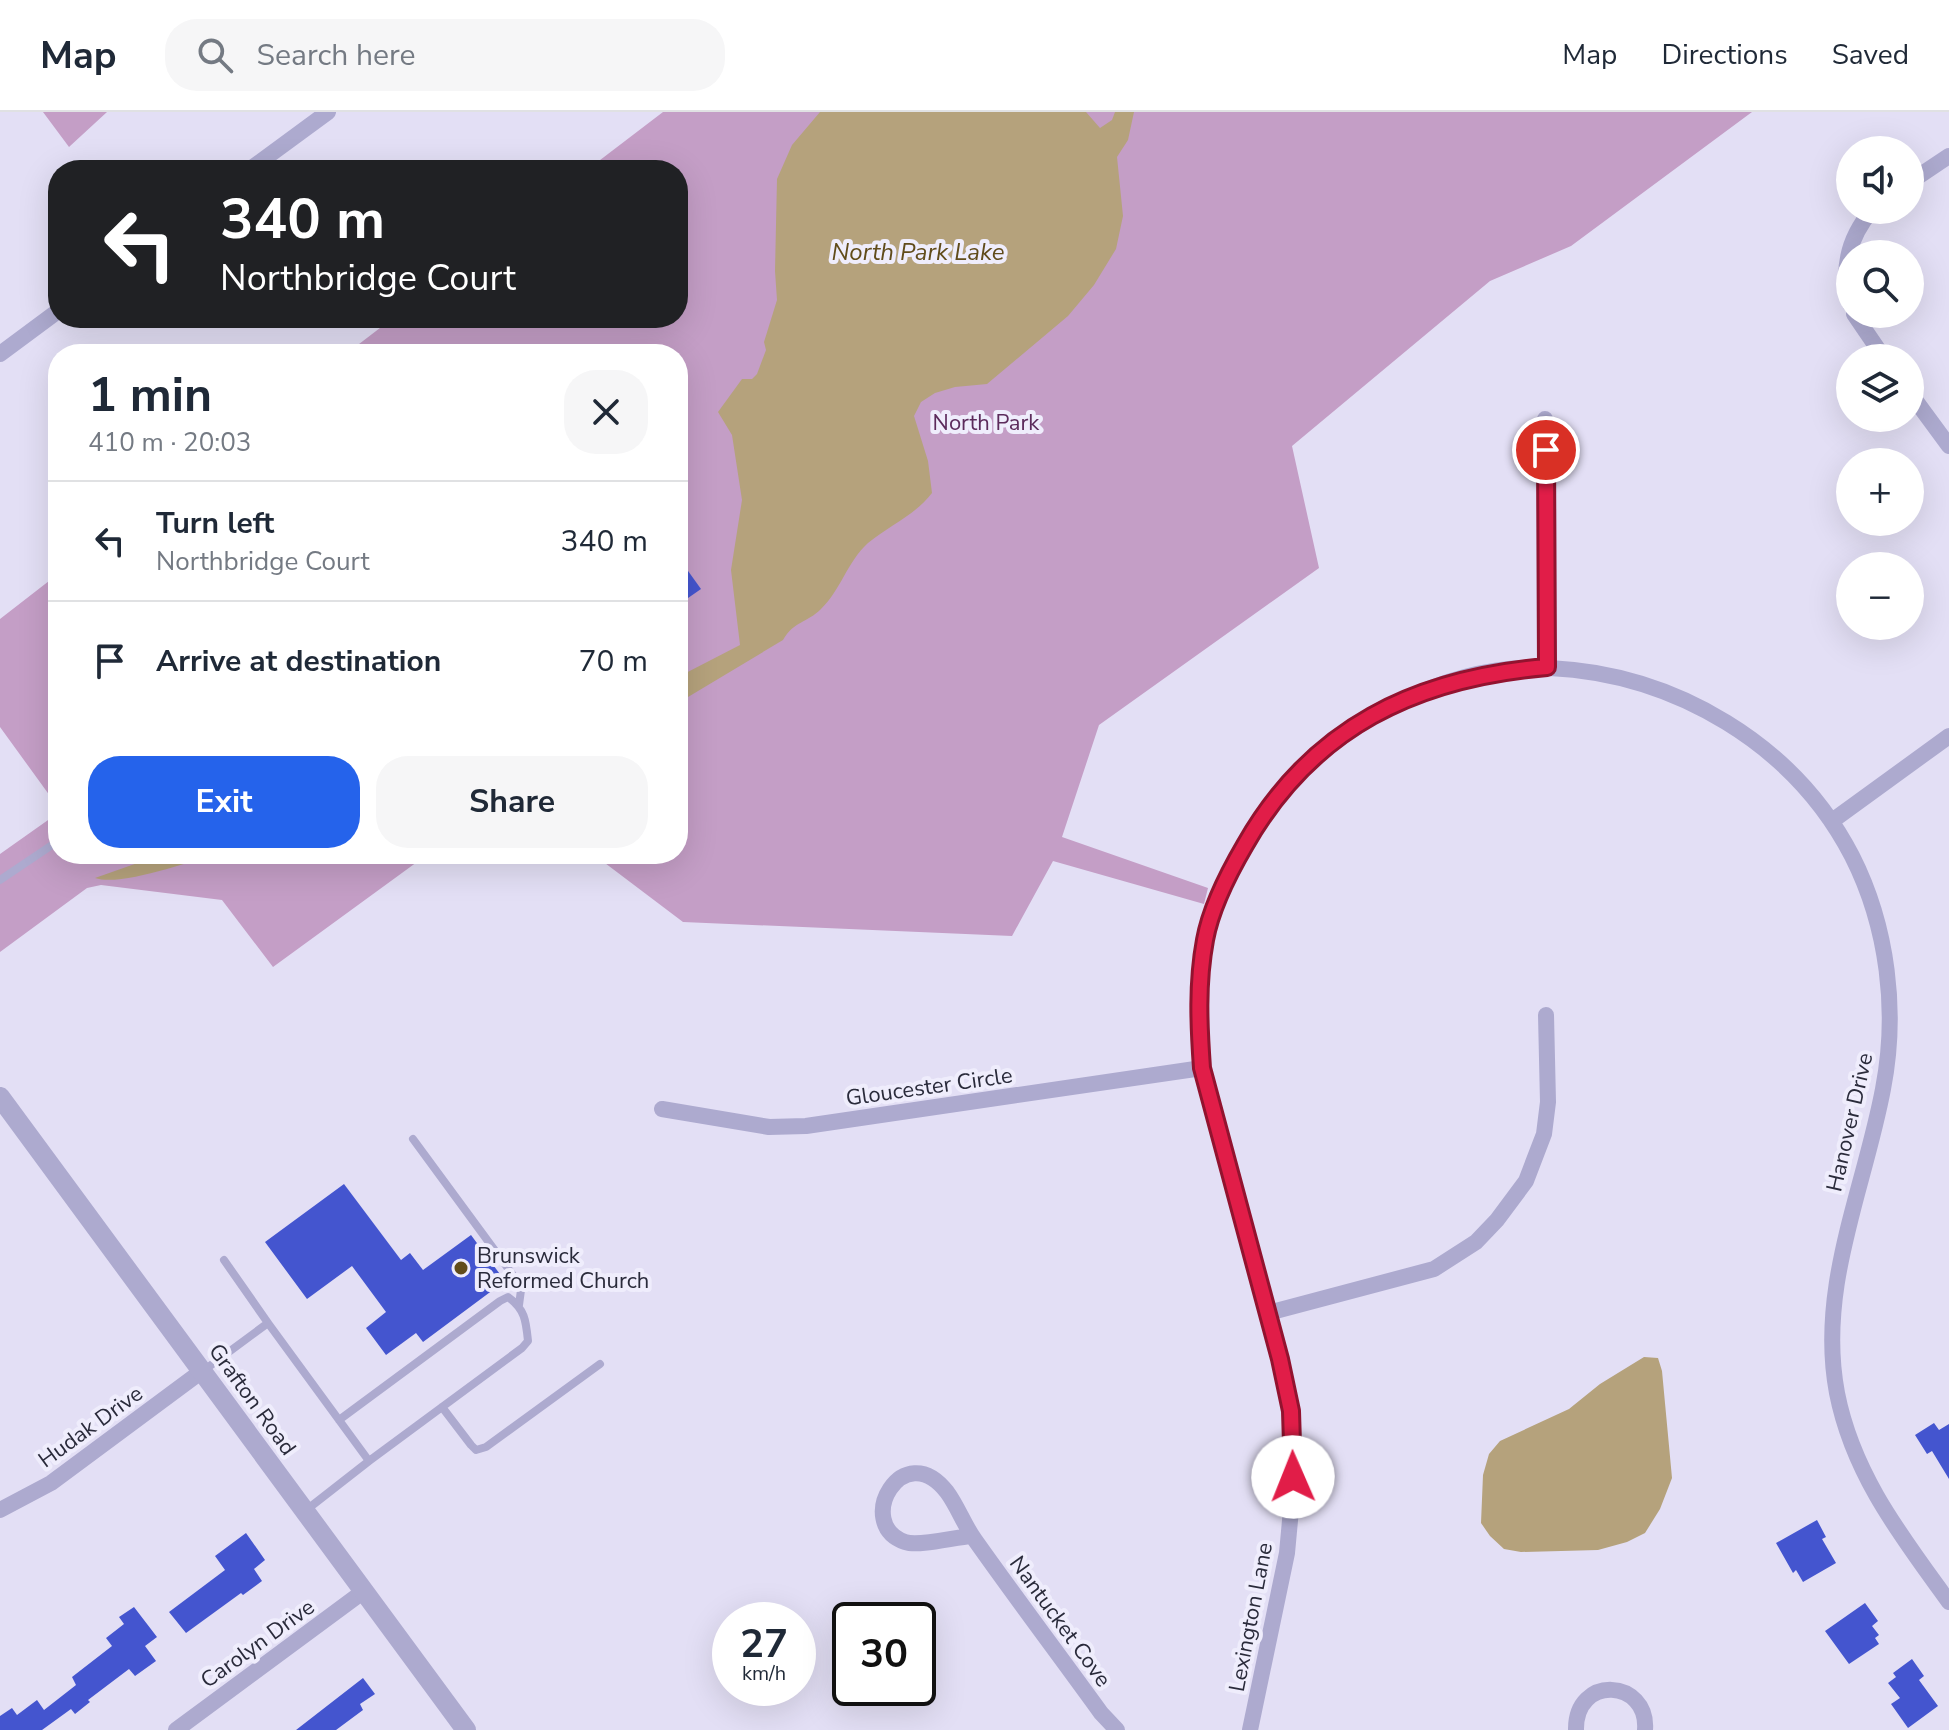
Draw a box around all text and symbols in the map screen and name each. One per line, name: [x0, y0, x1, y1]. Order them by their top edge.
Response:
search box: [165, 19, 725, 91]
text: Map: [40, 30, 117, 81]
icon: search: [193, 33, 237, 77]
text: Search here: [257, 35, 416, 76]
text: Map: [1562, 36, 1617, 74]
text: Directions: [1661, 36, 1788, 74]
text: Saved: [1832, 36, 1909, 74]
map controls: [1836, 136, 1924, 640]
button: sound: [1836, 136, 1924, 224]
text: 340 m: [220, 181, 385, 258]
icon: left: [88, 192, 192, 296]
water label: North Park Lake: [832, 236, 1005, 268]
button: search: [1836, 240, 1924, 328]
text: Northbridge Court: [220, 254, 516, 303]
button: layers: [1836, 344, 1924, 432]
text: 1 min: [88, 362, 212, 428]
button: close: [564, 370, 648, 454]
park label: North Park: [933, 408, 1040, 438]
pin: [1512, 416, 1580, 484]
text: 410 m · 20:03: [88, 425, 251, 460]
icon: arrive: [1524, 428, 1568, 472]
button: +: [1836, 448, 1924, 536]
text: Turn left: [156, 503, 274, 544]
icon: left: [88, 519, 132, 563]
text: 340 m: [561, 521, 648, 562]
text: Northbridge Court: [156, 544, 370, 579]
button: −: [1836, 552, 1924, 640]
icon: arrive: [88, 639, 132, 683]
text: Arrive at destination: [156, 641, 441, 682]
text: 70 m: [579, 641, 648, 682]
button: Exit: [88, 756, 360, 848]
button: Share: [376, 756, 648, 848]
street label: Hanover Drive: [1819, 1050, 1881, 1195]
street label: Gloucester Circle: [844, 1060, 1014, 1114]
place label: Brunswick Reformed Church: [477, 1241, 649, 1296]
marker: Brunswick Reformed Church: [452, 1259, 470, 1277]
street label: Grafton Road: [201, 1338, 303, 1462]
street label: Hudak Drive: [32, 1379, 149, 1475]
position arrow: [1251, 1435, 1335, 1519]
street label: Lexington Lane: [1222, 1540, 1280, 1694]
street label: Nantucket Cove: [1002, 1550, 1118, 1693]
street label: Carolyn Drive: [195, 1592, 321, 1695]
speed limit sign: 30: [832, 1602, 936, 1706]
text: 27: [740, 1617, 788, 1671]
text: km/h: [742, 1660, 786, 1687]

